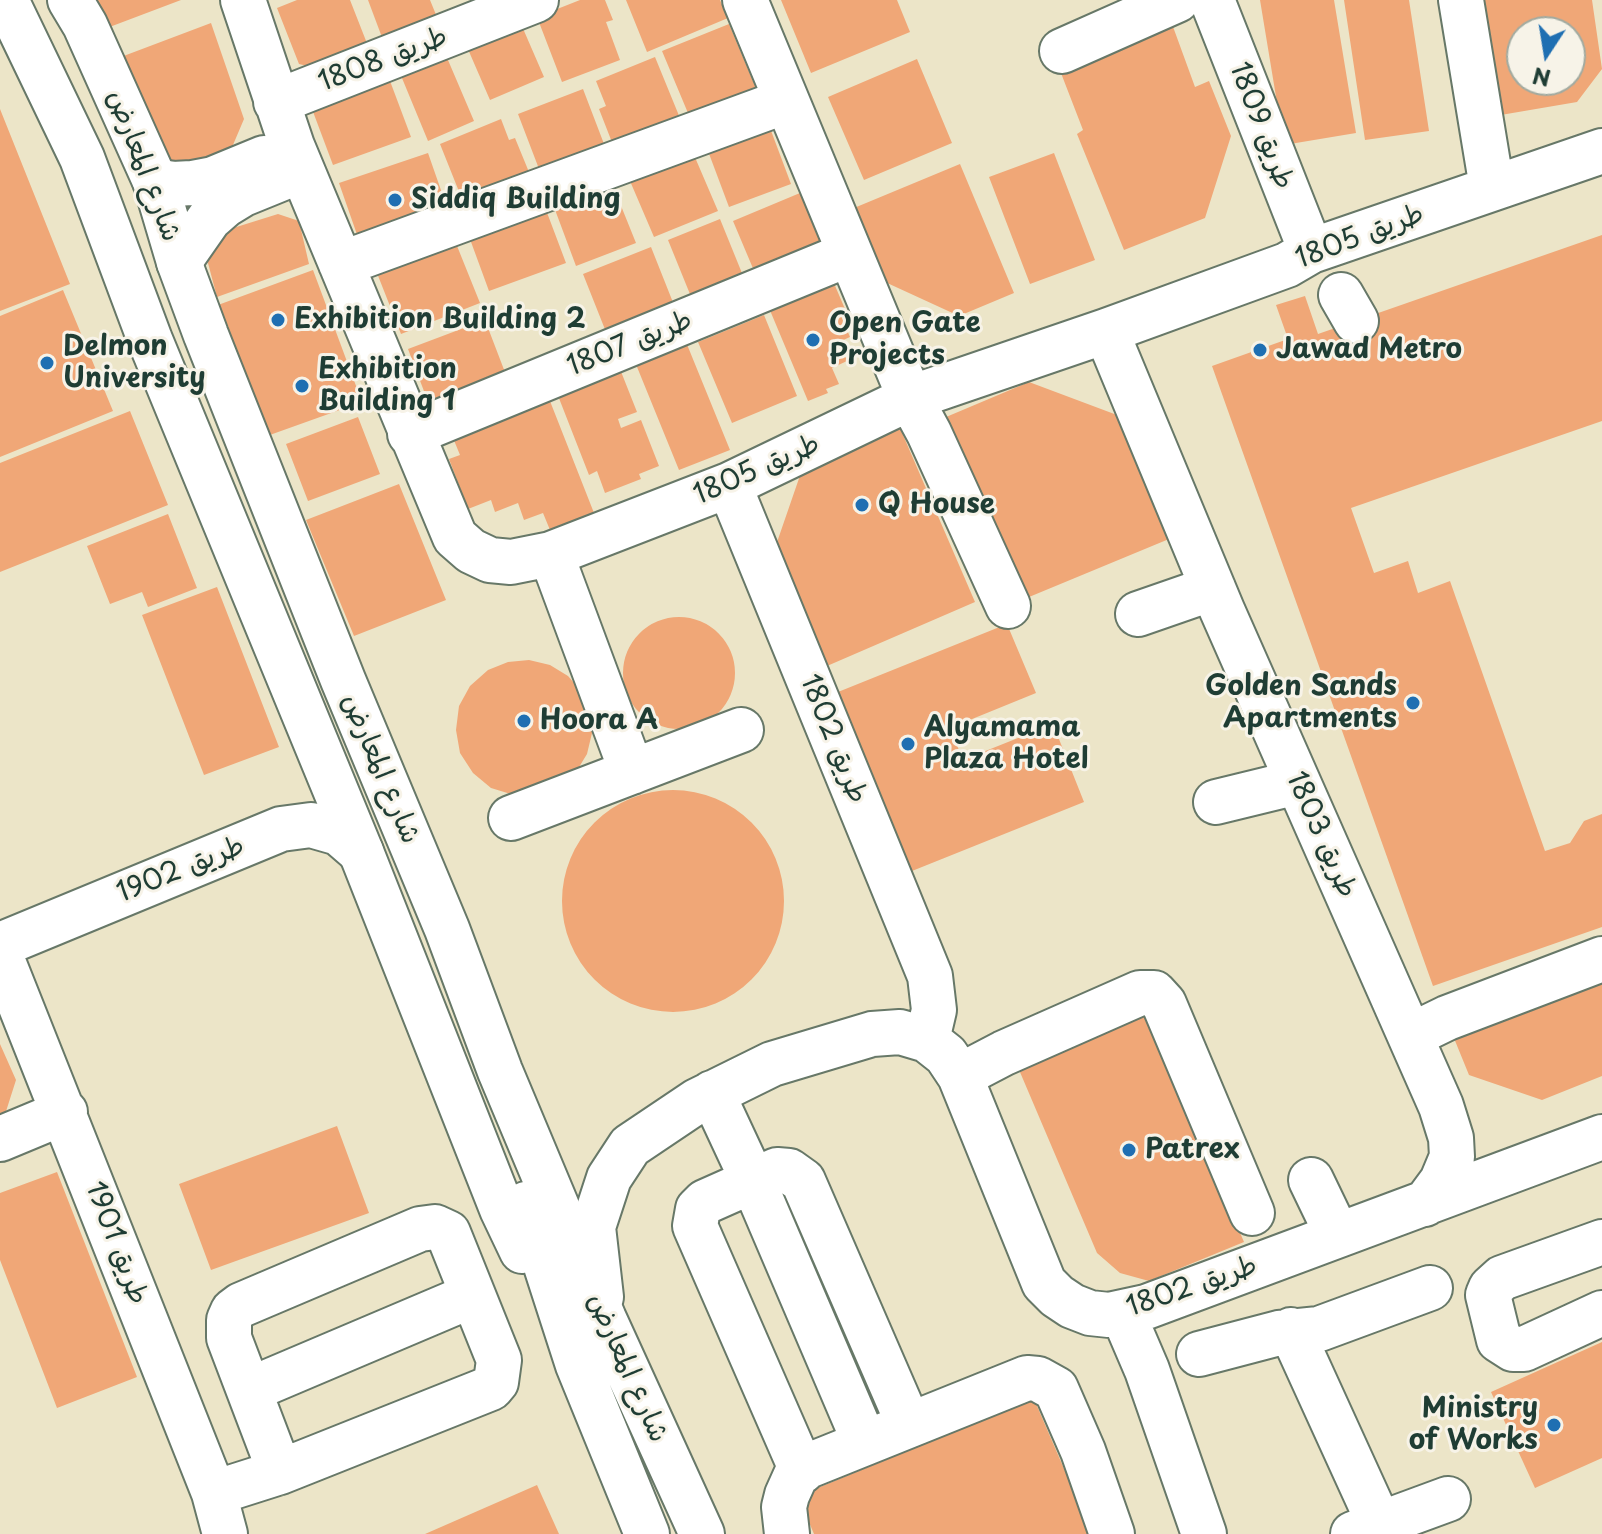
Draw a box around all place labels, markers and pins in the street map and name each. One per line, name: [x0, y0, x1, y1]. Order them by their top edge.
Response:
place label: Siddiq Building: [411, 183, 621, 217]
marker: Siddiq Building: [386, 191, 404, 209]
place label: Exhibition Building 2: [294, 303, 586, 337]
place label: Open Gate Projects: [829, 307, 981, 373]
marker: Exhibition Building 2: [269, 311, 287, 329]
place label: Delmon University: [63, 330, 206, 396]
marker: Open Gate Projects: [804, 331, 822, 349]
place label: Jawad Metro: [1276, 333, 1462, 367]
marker: Jawad Metro: [1251, 341, 1269, 359]
place label: Exhibition Building 1: [318, 353, 457, 419]
marker: Delmon University: [38, 354, 56, 372]
marker: Exhibition Building 1: [293, 377, 311, 395]
place label: Q House: [878, 488, 995, 522]
marker: Q House: [853, 496, 871, 514]
place label: Golden Sands Apartments: [1205, 670, 1397, 736]
marker: Golden Sands Apartments: [1404, 694, 1422, 712]
place label: Hoora A: [540, 704, 658, 738]
place label: Alyamama Plaza Hotel: [924, 711, 1089, 777]
marker: Hoora A: [515, 712, 533, 730]
marker: Alyamama Plaza Hotel: [899, 735, 917, 753]
place label: Patrex: [1145, 1133, 1240, 1167]
marker: Patrex: [1120, 1141, 1138, 1159]
place label: Ministry of Works: [1409, 1392, 1538, 1458]
marker: Ministry of Works: [1545, 1416, 1563, 1434]

